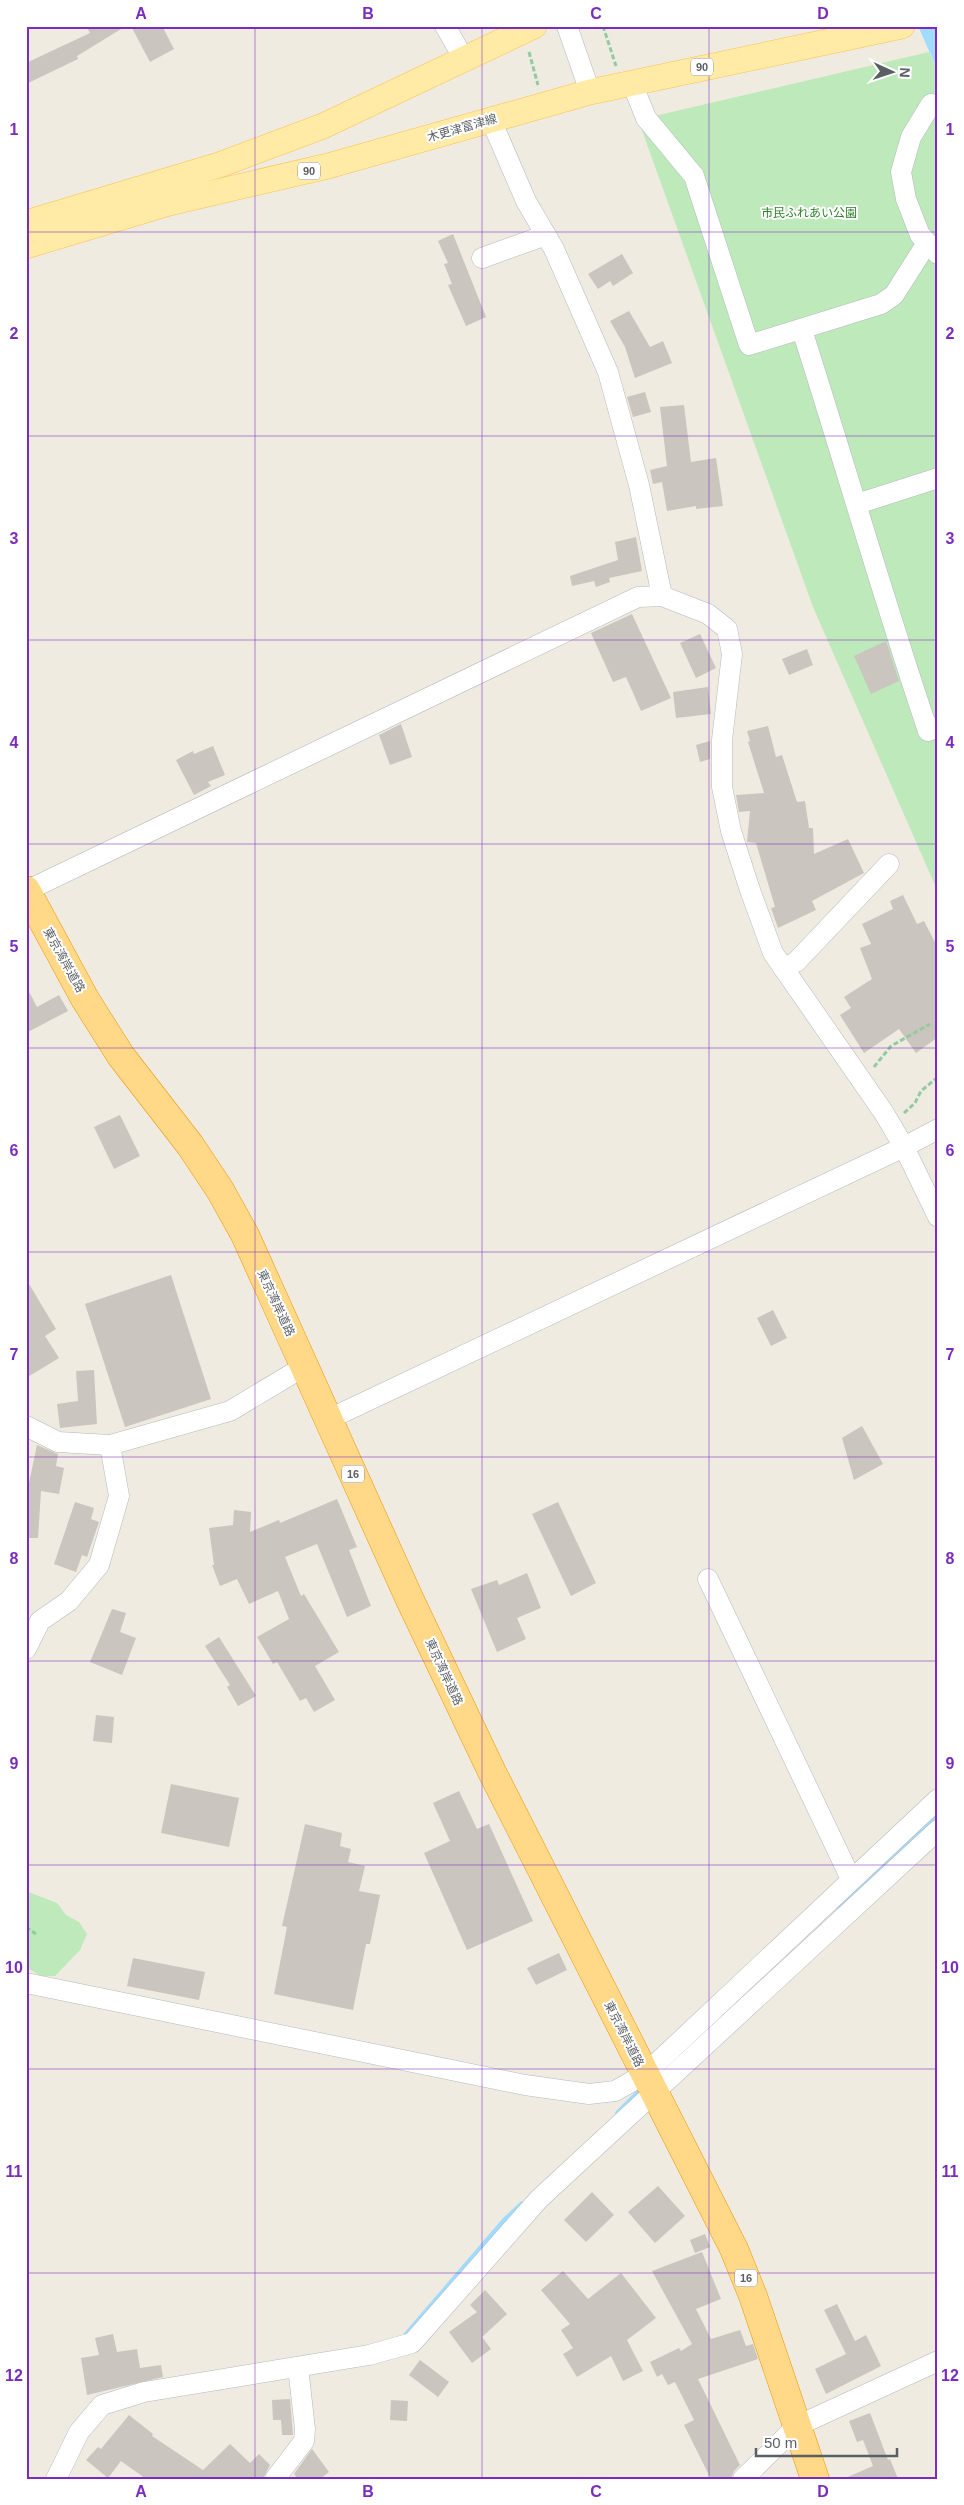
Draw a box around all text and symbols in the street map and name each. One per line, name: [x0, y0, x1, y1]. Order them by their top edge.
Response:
text: A: [135, 5, 147, 22]
text: B: [362, 5, 374, 22]
text: C: [590, 5, 602, 22]
text: D: [817, 5, 829, 22]
north arrow: [866, 48, 916, 98]
road number: 90: [691, 58, 713, 76]
text: N: [897, 67, 913, 78]
street label: 木更津富津線: [425, 111, 499, 145]
text: 1: [10, 121, 19, 138]
text: 1: [946, 121, 955, 138]
road number: 90: [298, 162, 320, 180]
park label: 市民ふれあい公園: [761, 206, 857, 220]
text: 2: [10, 325, 19, 342]
text: 2: [946, 325, 955, 342]
text: 3: [10, 530, 19, 547]
text: 3: [946, 530, 955, 547]
text: 4: [10, 734, 19, 751]
text: 4: [946, 734, 955, 751]
street label: 東京湾岸道路: [40, 925, 88, 995]
text: 5: [10, 938, 19, 955]
text: 5: [946, 938, 955, 955]
text: 6: [10, 1142, 19, 1159]
text: 6: [946, 1142, 955, 1159]
street label: 東京湾岸道路: [254, 1267, 298, 1339]
text: 7: [10, 1346, 19, 1363]
text: 7: [946, 1346, 955, 1363]
road number: 16: [342, 1466, 364, 1482]
text: 8: [10, 1550, 19, 1567]
text: 8: [946, 1550, 955, 1567]
street label: 東京湾岸道路: [422, 1636, 466, 1708]
text: 9: [10, 1755, 19, 1772]
text: 9: [946, 1755, 955, 1772]
text: 10: [5, 1959, 23, 1976]
text: 10: [941, 1959, 959, 1976]
street label: 東京湾岸道路: [601, 1999, 647, 2069]
text: 11: [6, 2163, 23, 2180]
text: 11: [942, 2163, 959, 2180]
road number: 16: [735, 2270, 757, 2286]
text: 12: [5, 2367, 23, 2384]
text: 12: [941, 2367, 959, 2384]
scale bar: [756, 2425, 898, 2457]
text: 50 m: [764, 2434, 797, 2451]
text: A: [135, 2483, 147, 2500]
text: B: [362, 2483, 374, 2500]
text: C: [590, 2483, 602, 2500]
text: D: [817, 2483, 829, 2500]

